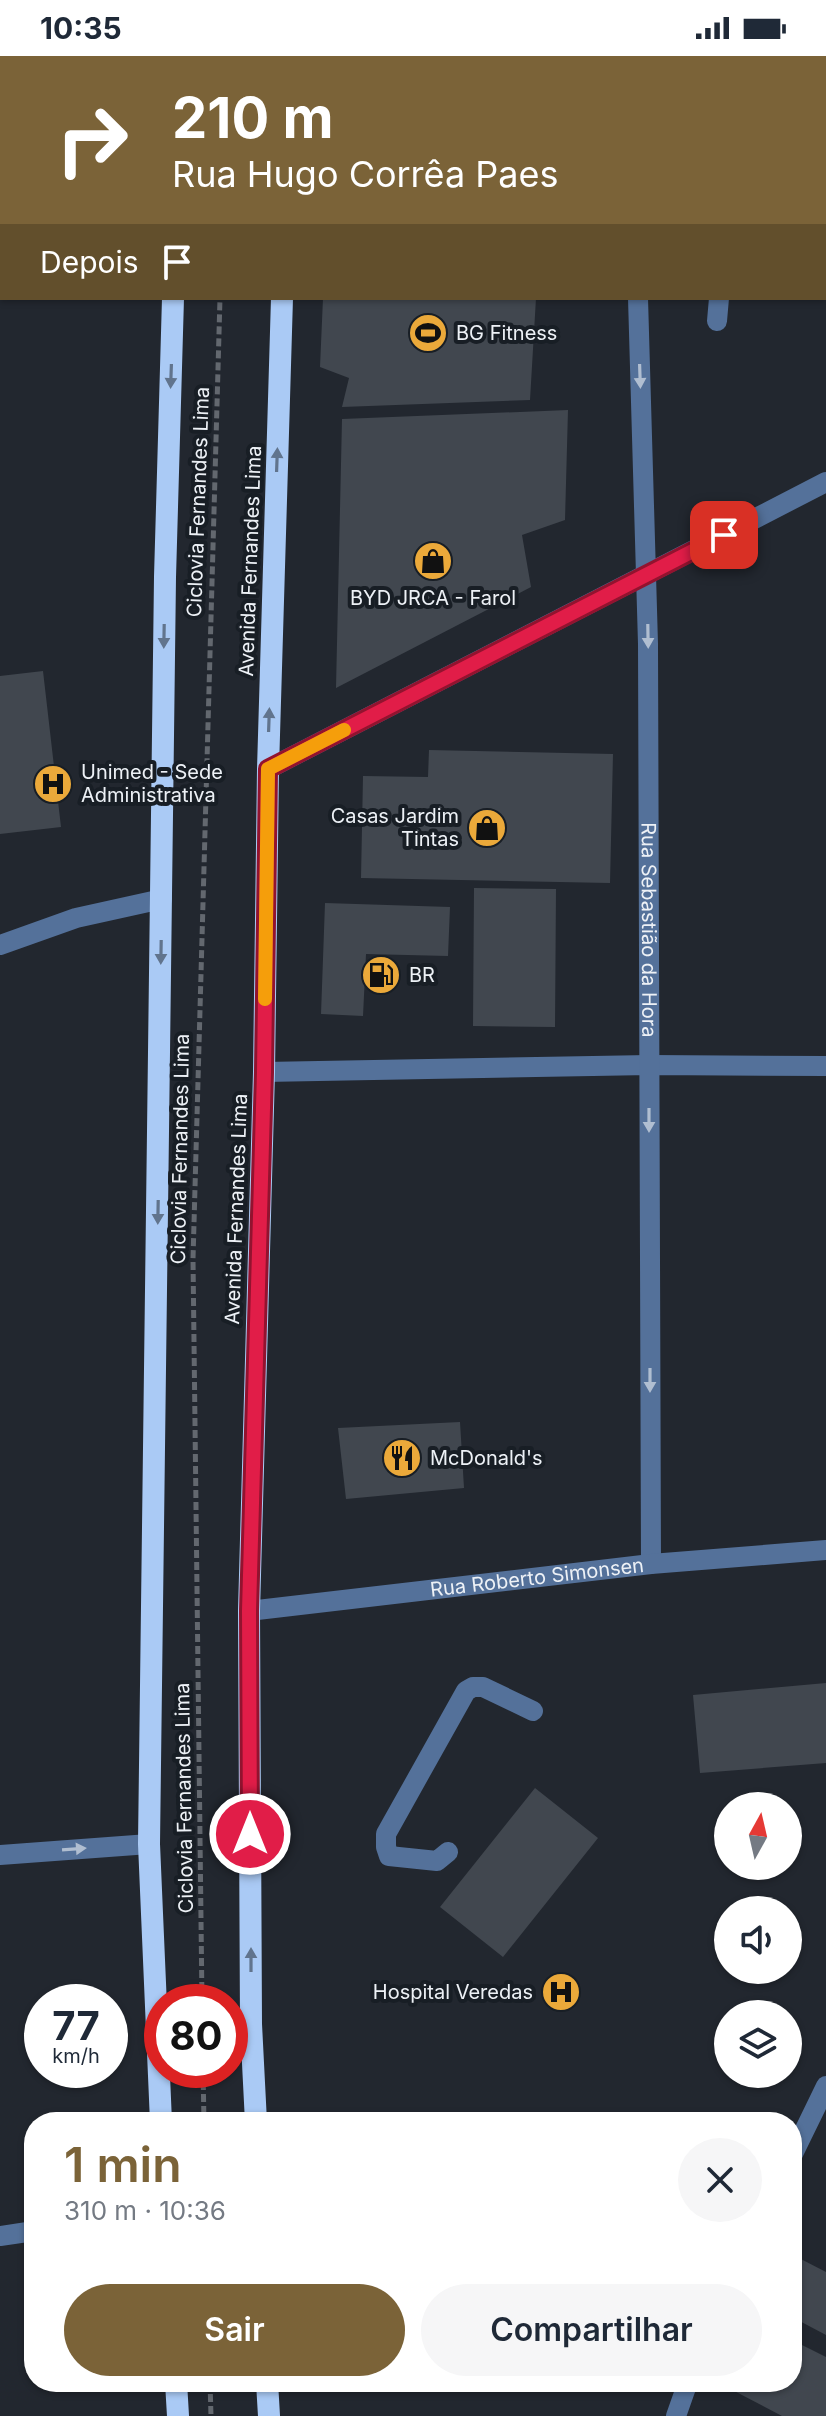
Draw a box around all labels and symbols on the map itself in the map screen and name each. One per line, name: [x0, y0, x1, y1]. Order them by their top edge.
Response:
sports icon: BG Fitness: [407, 312, 449, 354]
place label: BG Fitness: [456, 321, 557, 345]
one-way arrow: [164, 364, 177, 389]
one-way arrow: [634, 364, 647, 389]
street label: Ciclovia Fernandes Lima: [182, 386, 214, 618]
street label: Avenida Fernandes Lima: [234, 445, 266, 677]
one-way arrow: [271, 447, 283, 473]
pin: [690, 501, 758, 569]
shop icon: BYD JRCA - Farol: [412, 540, 454, 582]
place label: BYD JRCA - Farol: [350, 586, 516, 610]
one-way arrow: [158, 624, 171, 649]
one-way arrow: [642, 624, 654, 649]
one-way arrow: [263, 707, 276, 732]
place label: Unimed - Sede Administrativa: [81, 760, 223, 807]
hospital icon: Unimed - Sede Administrativa: [32, 763, 74, 805]
place label: Casas Jardim Tintas: [331, 804, 459, 851]
shop icon: Casas Jardim Tintas: [466, 807, 508, 849]
street label: Rua Sebastião da Hora: [637, 822, 661, 1038]
one-way arrow: [155, 940, 167, 965]
fuel station icon: BR: [360, 954, 402, 996]
place label: BR: [409, 963, 435, 987]
street label: Ciclovia Fernandes Lima: [166, 1033, 194, 1265]
street label: Avenida Fernandes Lima: [220, 1093, 252, 1325]
one-way arrow: [643, 1108, 655, 1133]
one-way arrow: [151, 1200, 164, 1225]
one-way arrow: [644, 1368, 656, 1393]
restaurant icon: McDonald's: [381, 1437, 423, 1479]
place label: McDonald's: [430, 1446, 543, 1470]
street label: Rua Roberto Simonsen: [429, 1553, 645, 1602]
street label: Ciclovia Fernandes Lima: [170, 1682, 198, 1914]
position arrow: [208, 1792, 292, 1876]
north arrow: [714, 1792, 802, 1880]
one-way arrow: [62, 1842, 87, 1855]
one-way arrow: [245, 1947, 257, 1972]
hospital icon: Hospital Veredas: [540, 1971, 582, 2013]
place label: Hospital Veredas: [373, 1980, 533, 2004]
speed limit sign: 80: [144, 1984, 248, 2088]

